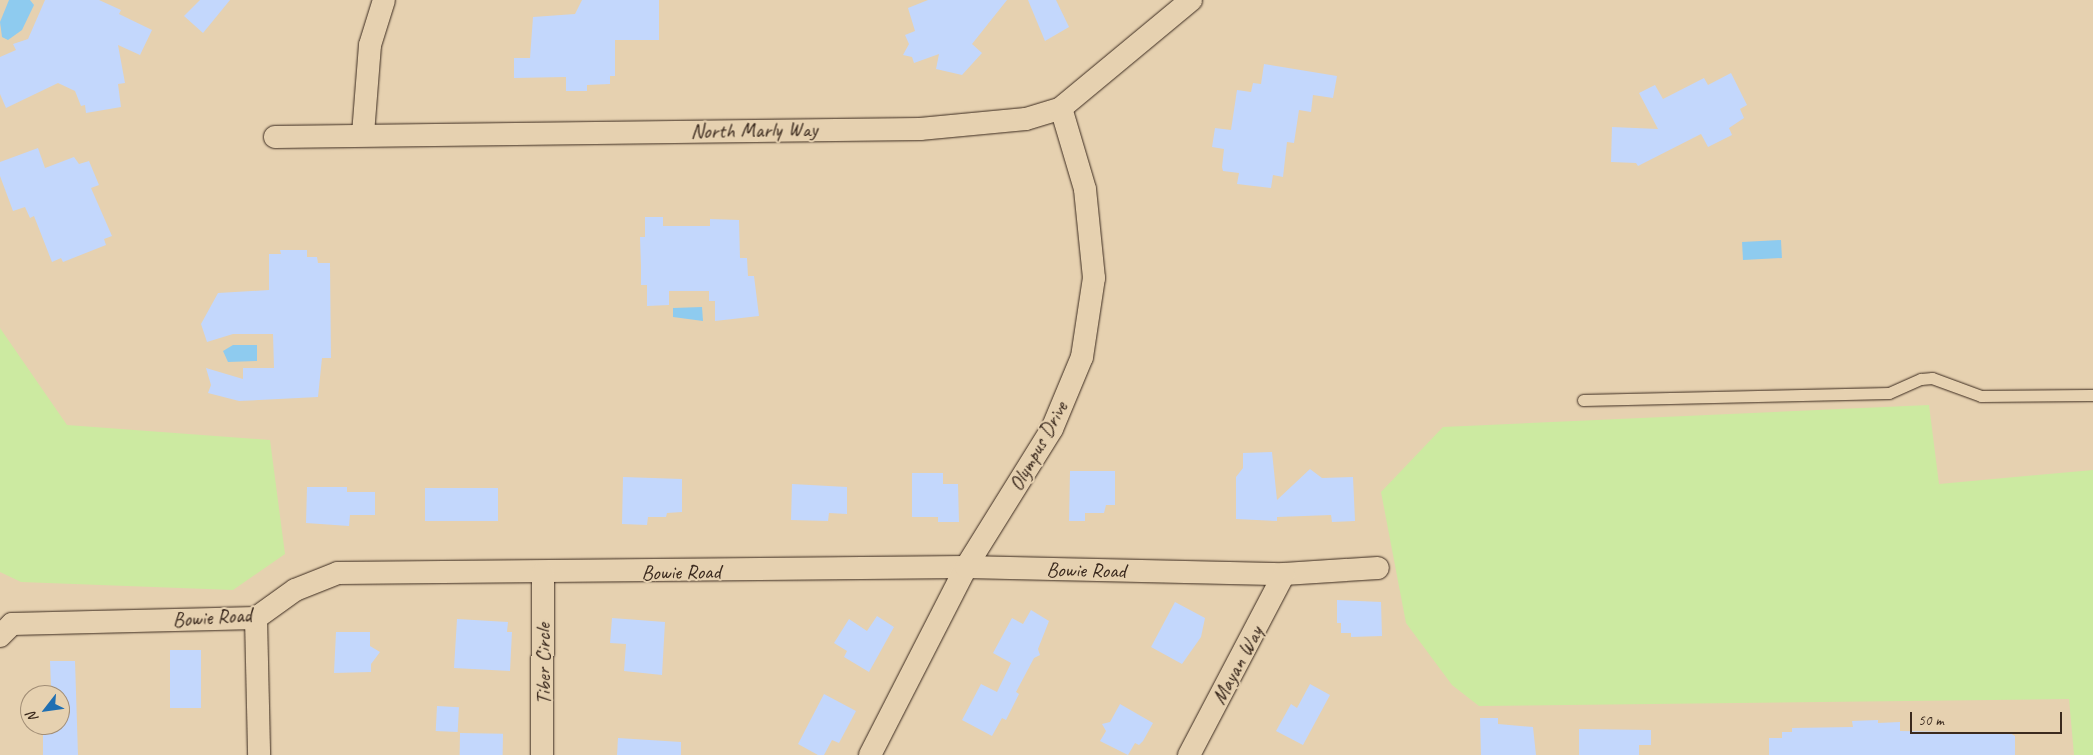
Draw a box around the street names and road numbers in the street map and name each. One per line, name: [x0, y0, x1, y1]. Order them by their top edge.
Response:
street label: North Marly Way: [690, 116, 818, 144]
street label: Olympus Drive: [1003, 397, 1073, 495]
street label: Bowie Road: [1046, 557, 1126, 583]
street label: Bowie Road: [641, 559, 721, 585]
street label: Bowie Road: [171, 602, 253, 632]
street label: Mayan Way: [1206, 622, 1268, 708]
street label: Tiber Circle: [530, 623, 556, 705]

